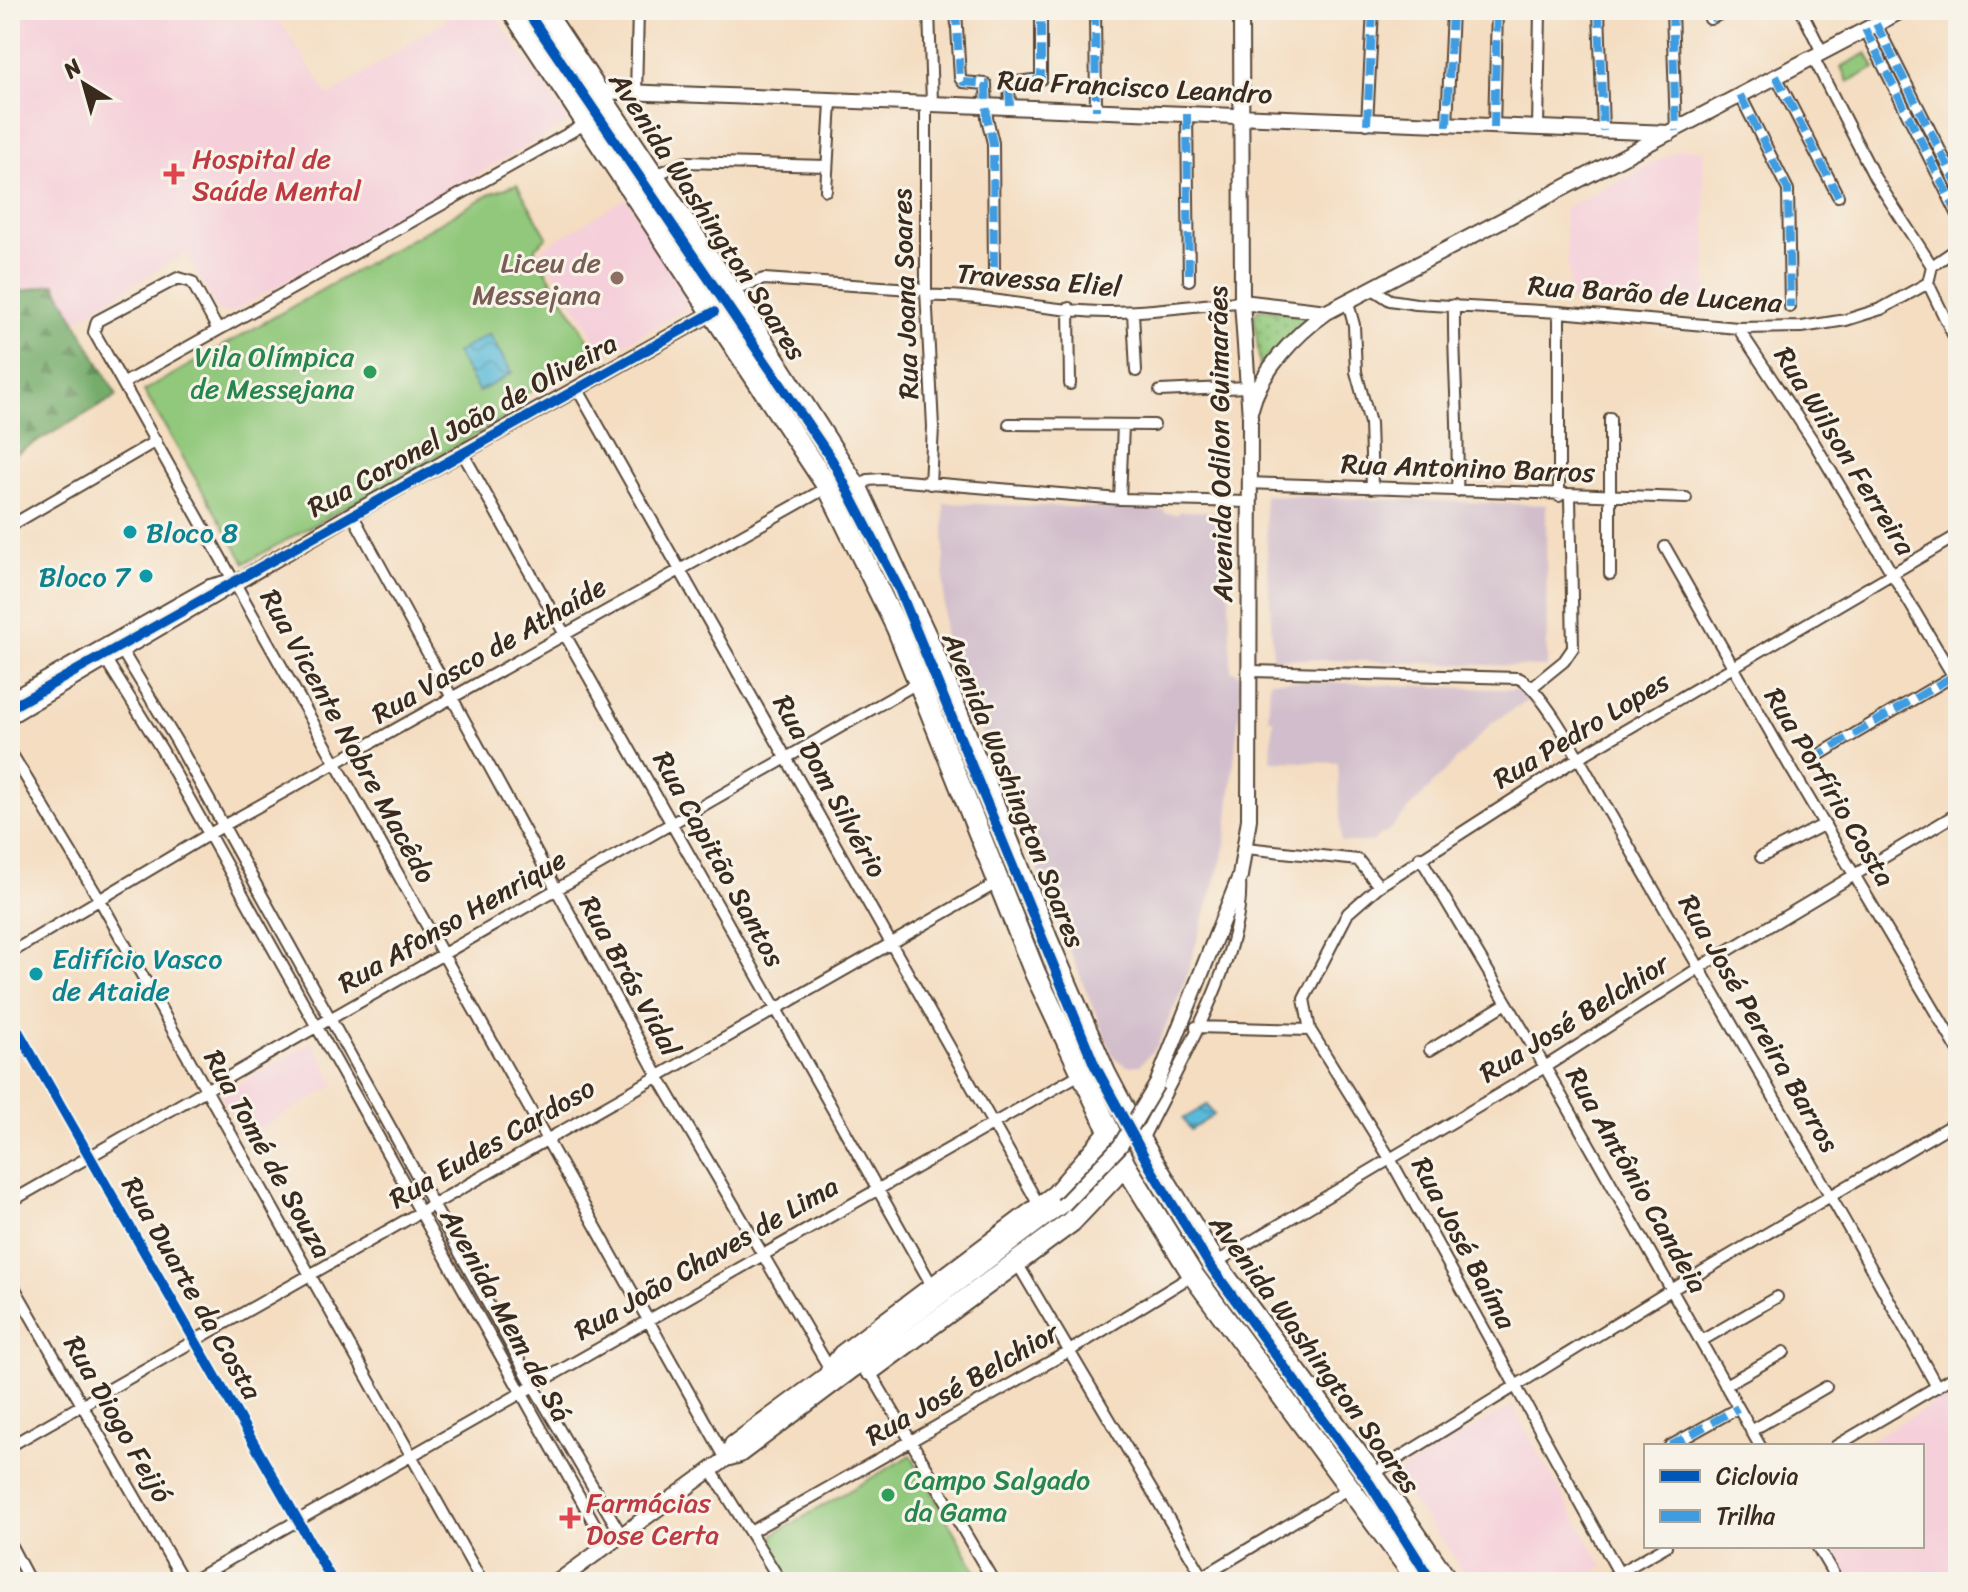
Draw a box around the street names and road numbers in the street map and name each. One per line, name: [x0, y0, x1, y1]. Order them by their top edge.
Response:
street label: Rua Francisco Leandro: [996, 55, 1274, 119]
street label: Avenida Washington Soares: [595, 60, 820, 371]
street label: Rua Joana Soares: [877, 187, 933, 400]
street label: Travessa Eliel: [955, 248, 1124, 312]
street label: Rua Barão de Lucena: [1526, 261, 1784, 327]
street label: Avenida Odilon Guimarães: [1193, 285, 1247, 604]
street label: Rua Coronel João de Oliveira: [298, 319, 626, 531]
street label: Rua Wilson Ferreira: [1761, 336, 1930, 567]
street label: Rua Antonino Barros: [1340, 439, 1596, 497]
street label: Rua Vasco de Athaíde: [362, 563, 616, 737]
street label: Rua Vicente Nobre Macêdo: [246, 579, 450, 893]
street label: Avenida Washington Soares: [928, 624, 1100, 956]
street label: Rua Pedro Lopes: [1483, 658, 1679, 802]
street label: Rua Porfírio Costa: [1751, 677, 1909, 897]
street label: Rua Dom Silvério: [759, 685, 901, 887]
street label: Rua Capitão Santos: [639, 742, 799, 977]
street label: Rua Afonso Henrique: [328, 835, 576, 1007]
street label: Rua José Pereira Barros: [1665, 884, 1853, 1162]
street label: Rua Brás Vidal: [565, 886, 695, 1067]
street label: Rua José Belchior: [1469, 939, 1680, 1096]
street label: Rua Tomé de Souza: [190, 1040, 346, 1268]
street label: Rua Antônio Candeia: [1552, 1057, 1722, 1303]
street label: Rua Eudes Cardoso: [379, 1064, 605, 1222]
street label: Rua José Baíma: [1398, 1148, 1531, 1339]
street label: Rua João Chaves de Lima: [564, 1162, 848, 1354]
street label: Rua Duarte da Costa: [108, 1167, 277, 1410]
street label: Avenida Mem de Sá: [426, 1198, 585, 1431]
street label: Avenida Washington Soares: [1195, 1202, 1434, 1505]
street label: Rua José Belchior: [856, 1308, 1069, 1459]
street label: Rua Diogo Feijó: [50, 1326, 186, 1513]

